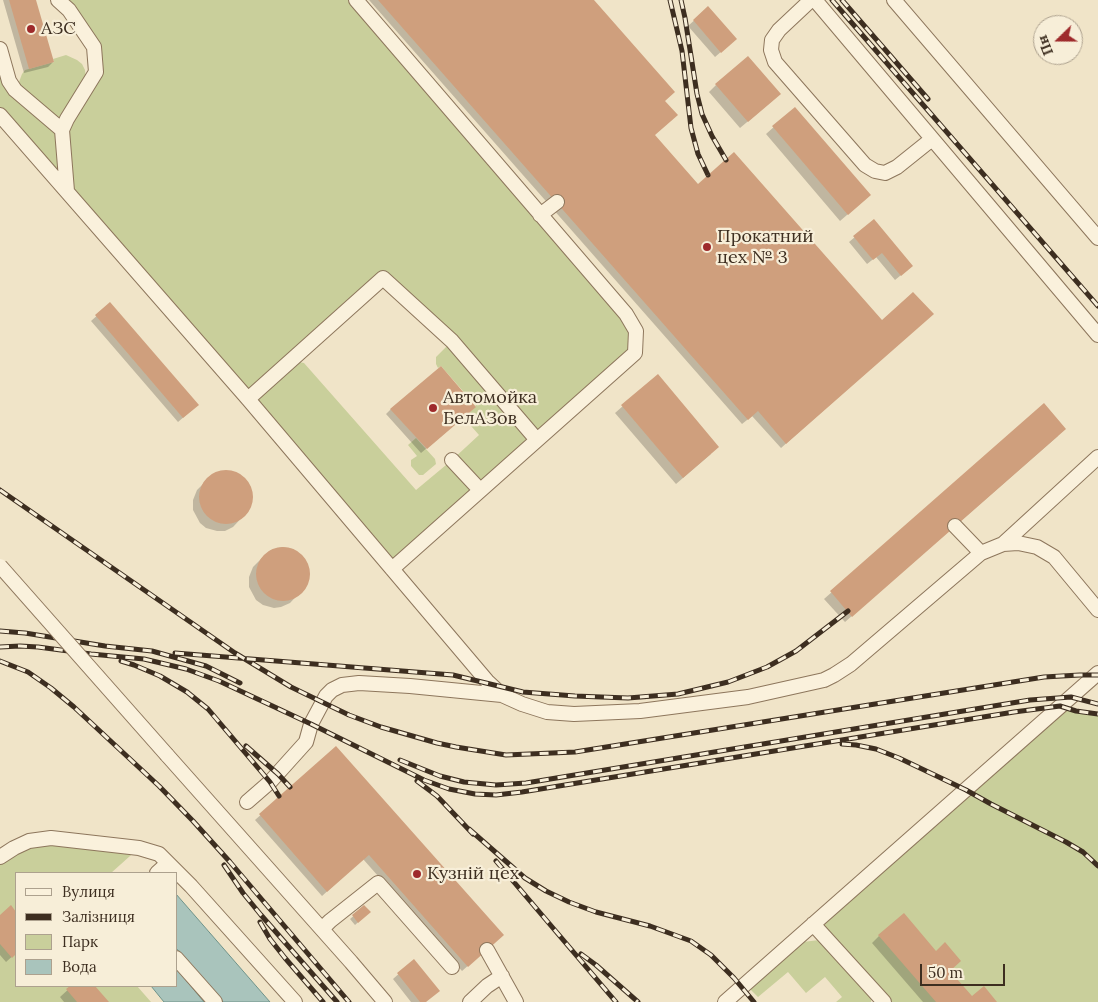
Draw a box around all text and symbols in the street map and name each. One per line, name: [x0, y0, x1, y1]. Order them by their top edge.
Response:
north arrow: [1033, 15, 1083, 65]
place label: АЗС: [41, 18, 76, 40]
marker: АЗС: [25, 23, 37, 35]
text: Пн: [1033, 32, 1057, 58]
place label: Прокатний цех № 3: [717, 226, 814, 268]
marker: Прокатний цех № 3: [701, 241, 713, 253]
place label: Автомойка БелАЗов: [443, 387, 537, 429]
marker: Автомойка БелАЗов: [427, 402, 439, 414]
place label: Кузній цех: [427, 863, 519, 885]
marker: Кузній цех: [411, 868, 423, 880]
legend: [15, 872, 178, 987]
text: Вулиця: [62, 882, 115, 901]
text: Залізниця: [62, 907, 135, 926]
text: Парк: [62, 932, 98, 951]
scale bar: [923, 954, 1008, 986]
text: Вода: [62, 957, 97, 976]
text: 50 m: [928, 963, 963, 982]

